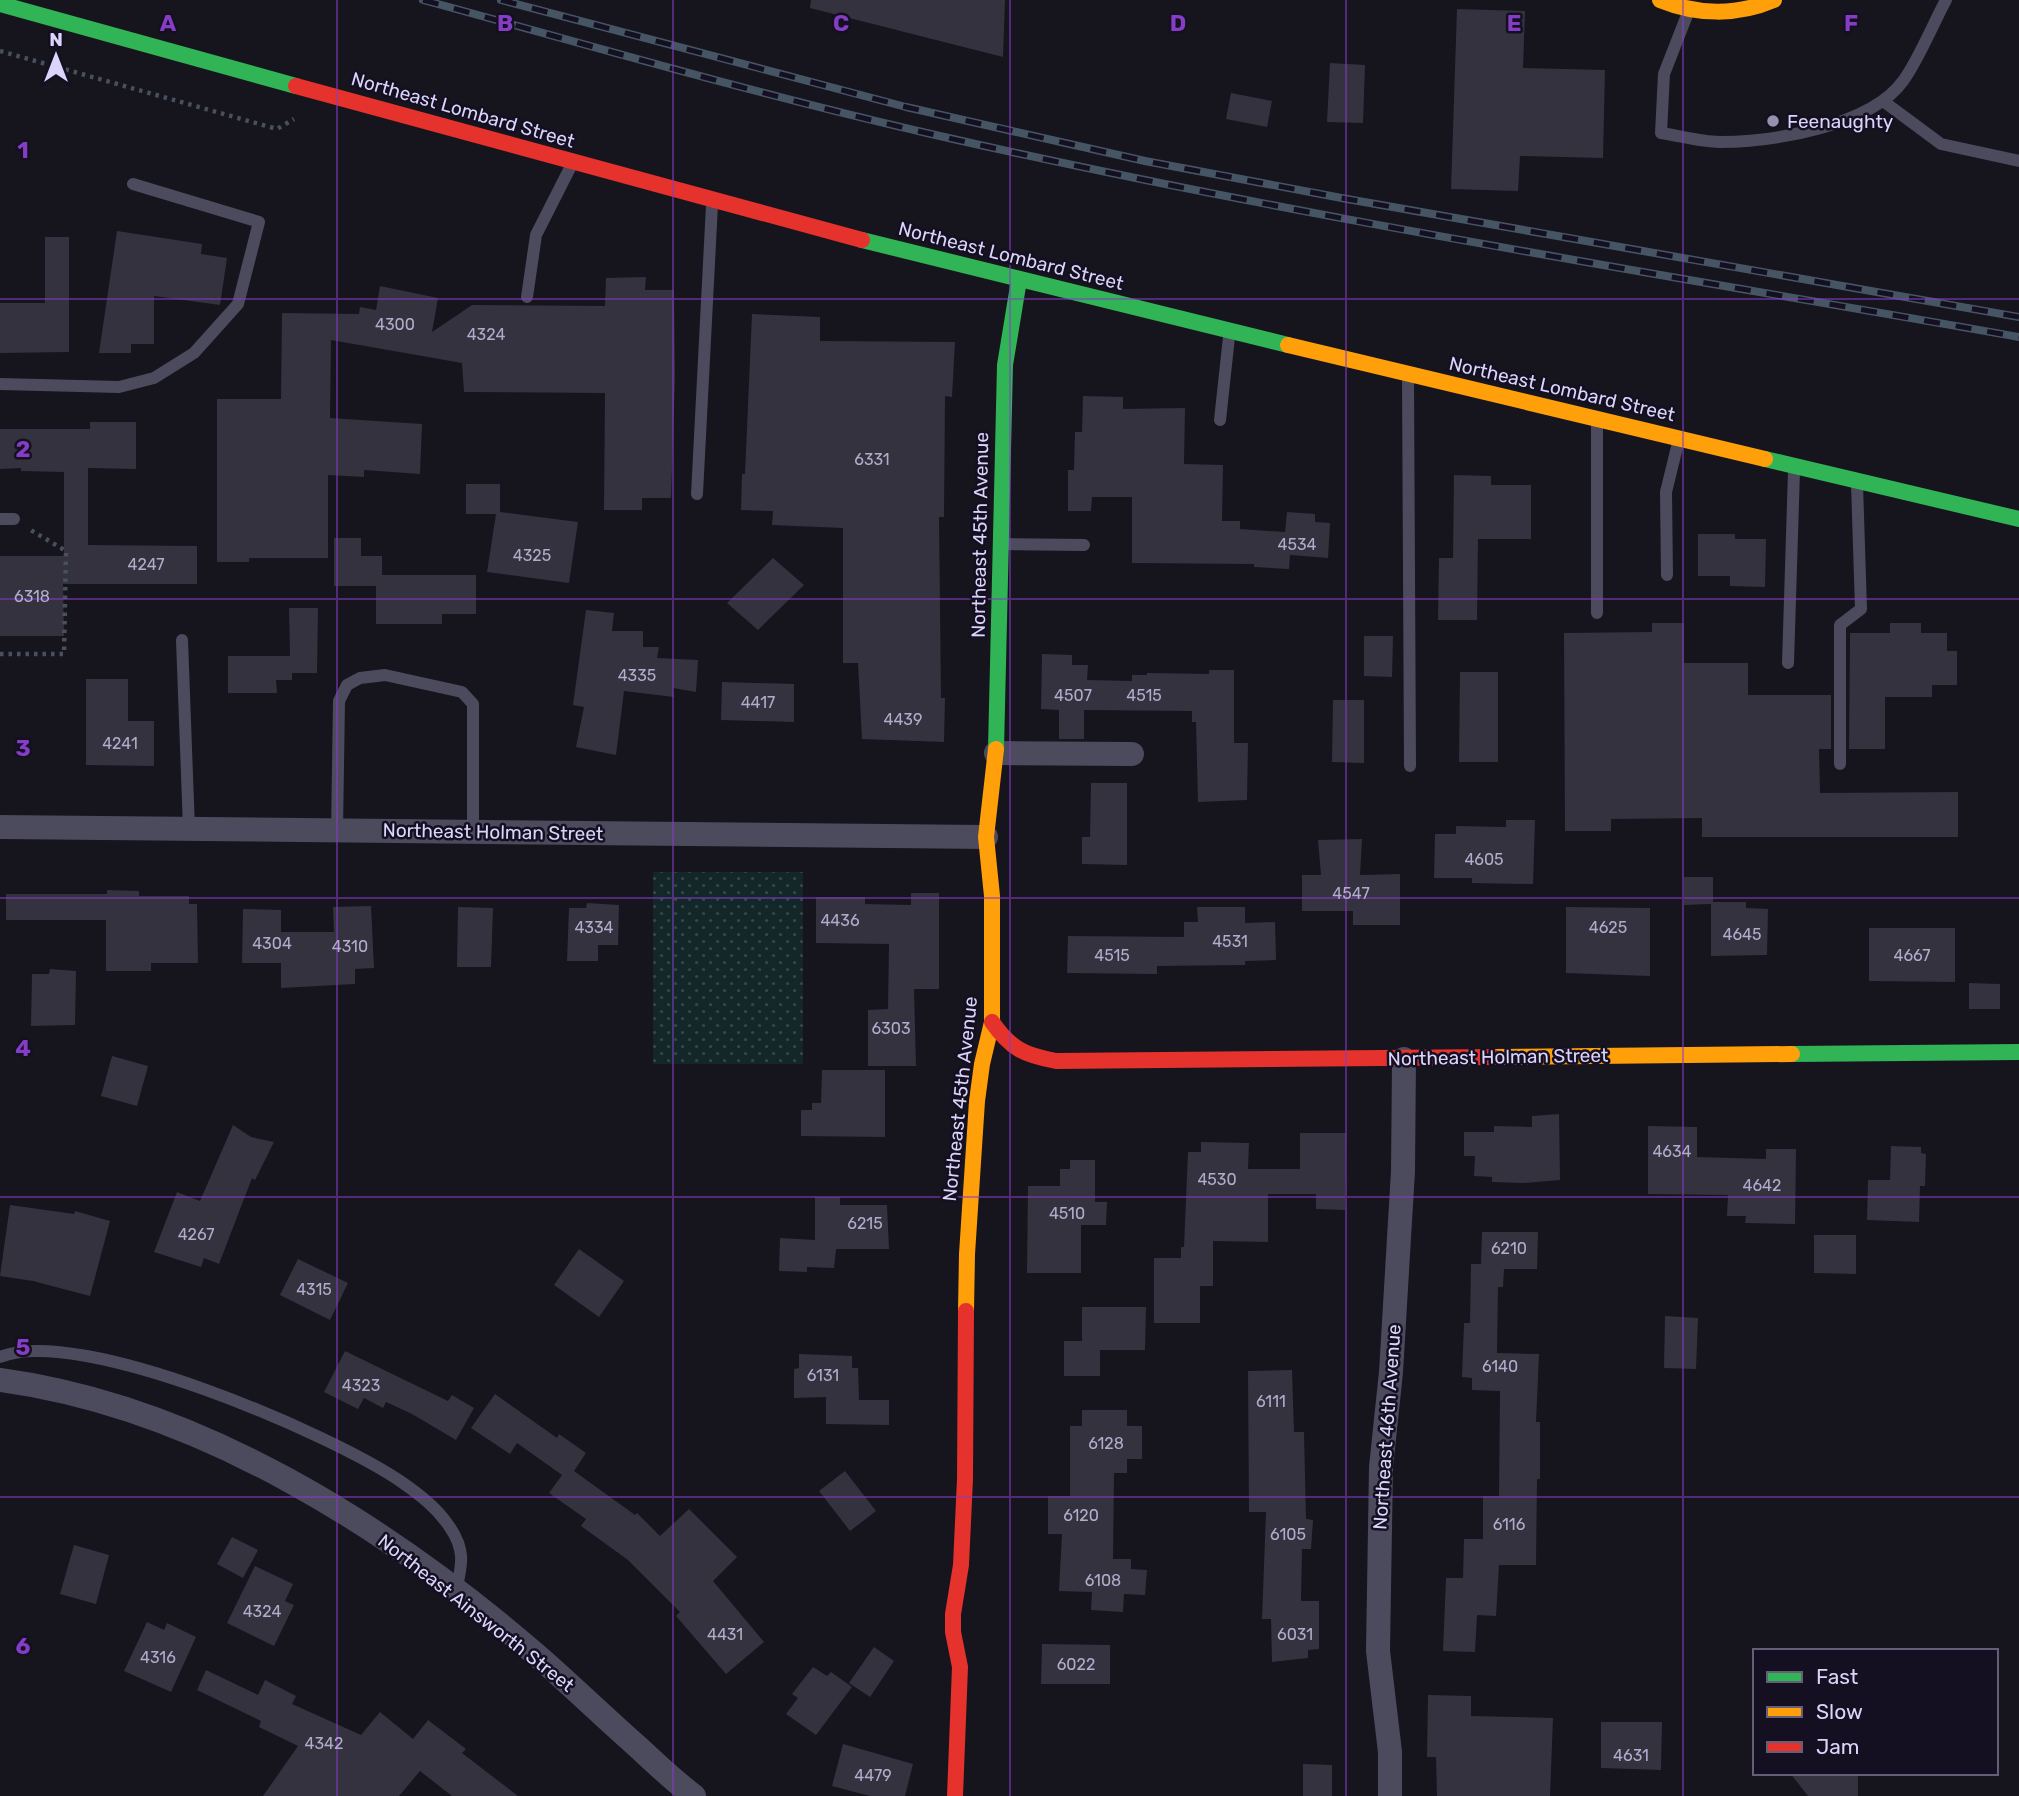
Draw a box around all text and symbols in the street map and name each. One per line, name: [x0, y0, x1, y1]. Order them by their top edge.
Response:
text: A: [160, 9, 177, 37]
text: B: [497, 9, 513, 37]
text: C: [833, 9, 849, 37]
text: D: [1170, 9, 1186, 37]
text: E: [1507, 9, 1521, 37]
text: F: [1844, 9, 1858, 37]
north arrow: [21, 21, 91, 91]
text: N: [49, 28, 63, 51]
street label: Northeast Lombard Street: [349, 67, 578, 153]
place label: Feenaughty: [1787, 110, 1893, 133]
marker: Feenaughty: [1765, 113, 1781, 129]
text: 1: [17, 136, 29, 164]
street label: Northeast Lombard Street: [896, 217, 1127, 295]
house number: 4300: [375, 315, 415, 334]
house number: 4324: [467, 325, 505, 344]
street label: Northeast Lombard Street: [1447, 352, 1678, 426]
street label: Northeast 45th Avenue: [967, 432, 993, 638]
text: 2: [16, 435, 30, 463]
house number: 6331: [854, 450, 890, 469]
house number: 4534: [1278, 535, 1317, 554]
house number: 4325: [513, 546, 551, 565]
house number: 4247: [127, 555, 165, 574]
house number: 6318: [14, 587, 50, 606]
house number: 4335: [618, 666, 656, 685]
house number: 4507: [1054, 686, 1092, 705]
house number: 4515: [1126, 686, 1162, 705]
house number: 4417: [741, 693, 775, 712]
house number: 4439: [884, 710, 922, 729]
text: 3: [15, 734, 31, 762]
house number: 4241: [102, 734, 138, 753]
street label: Northeast Holman Street: [382, 819, 604, 845]
house number: 4605: [1464, 850, 1504, 869]
house number: 4547: [1332, 884, 1370, 903]
house number: 4436: [820, 911, 860, 930]
house number: 4334: [574, 918, 614, 937]
house number: 4625: [1589, 918, 1627, 937]
house number: 4645: [1722, 925, 1762, 944]
house number: 4531: [1212, 932, 1248, 951]
house number: 4304: [252, 934, 292, 953]
house number: 4310: [332, 937, 368, 956]
house number: 4515: [1094, 946, 1130, 965]
house number: 4667: [1894, 946, 1930, 965]
street label: Northeast 45th Avenue: [938, 995, 982, 1203]
house number: 6303: [871, 1019, 911, 1038]
text: 4: [15, 1034, 31, 1062]
street label: Northeast Holman Street: [1387, 1044, 1609, 1070]
house number: 4634: [1652, 1142, 1692, 1161]
house number: 4530: [1197, 1170, 1237, 1189]
house number: 4642: [1743, 1176, 1781, 1195]
house number: 4510: [1049, 1204, 1085, 1223]
house number: 6215: [847, 1214, 883, 1233]
house number: 4267: [178, 1225, 214, 1244]
house number: 6210: [1491, 1239, 1527, 1258]
house number: 4315: [296, 1280, 332, 1299]
street label: Northeast 46th Avenue: [1368, 1323, 1406, 1531]
text: 5: [16, 1333, 31, 1361]
house number: 6140: [1482, 1357, 1518, 1376]
house number: 6131: [807, 1366, 839, 1385]
house number: 4323: [342, 1376, 380, 1395]
house number: 6111: [1256, 1392, 1286, 1411]
house number: 6128: [1088, 1434, 1124, 1453]
house number: 6120: [1063, 1506, 1099, 1525]
house number: 6116: [1493, 1515, 1526, 1534]
house number: 6105: [1270, 1525, 1306, 1544]
street label: Northeast Ainsworth Street: [373, 1529, 579, 1697]
house number: 6108: [1085, 1571, 1121, 1590]
house number: 4324: [243, 1602, 281, 1621]
house number: 4431: [707, 1625, 743, 1644]
house number: 6031: [1277, 1625, 1313, 1644]
text: 6: [16, 1632, 31, 1660]
house number: 4316: [140, 1648, 176, 1667]
legend: [1753, 1649, 1998, 1775]
house number: 6022: [1057, 1655, 1095, 1674]
text: Fast: [1816, 1664, 1858, 1689]
text: Slow: [1816, 1699, 1863, 1724]
house number: 4342: [305, 1734, 343, 1753]
text: Jam: [1816, 1734, 1860, 1759]
house number: 4631: [1613, 1746, 1649, 1765]
house number: 4479: [854, 1766, 892, 1785]

